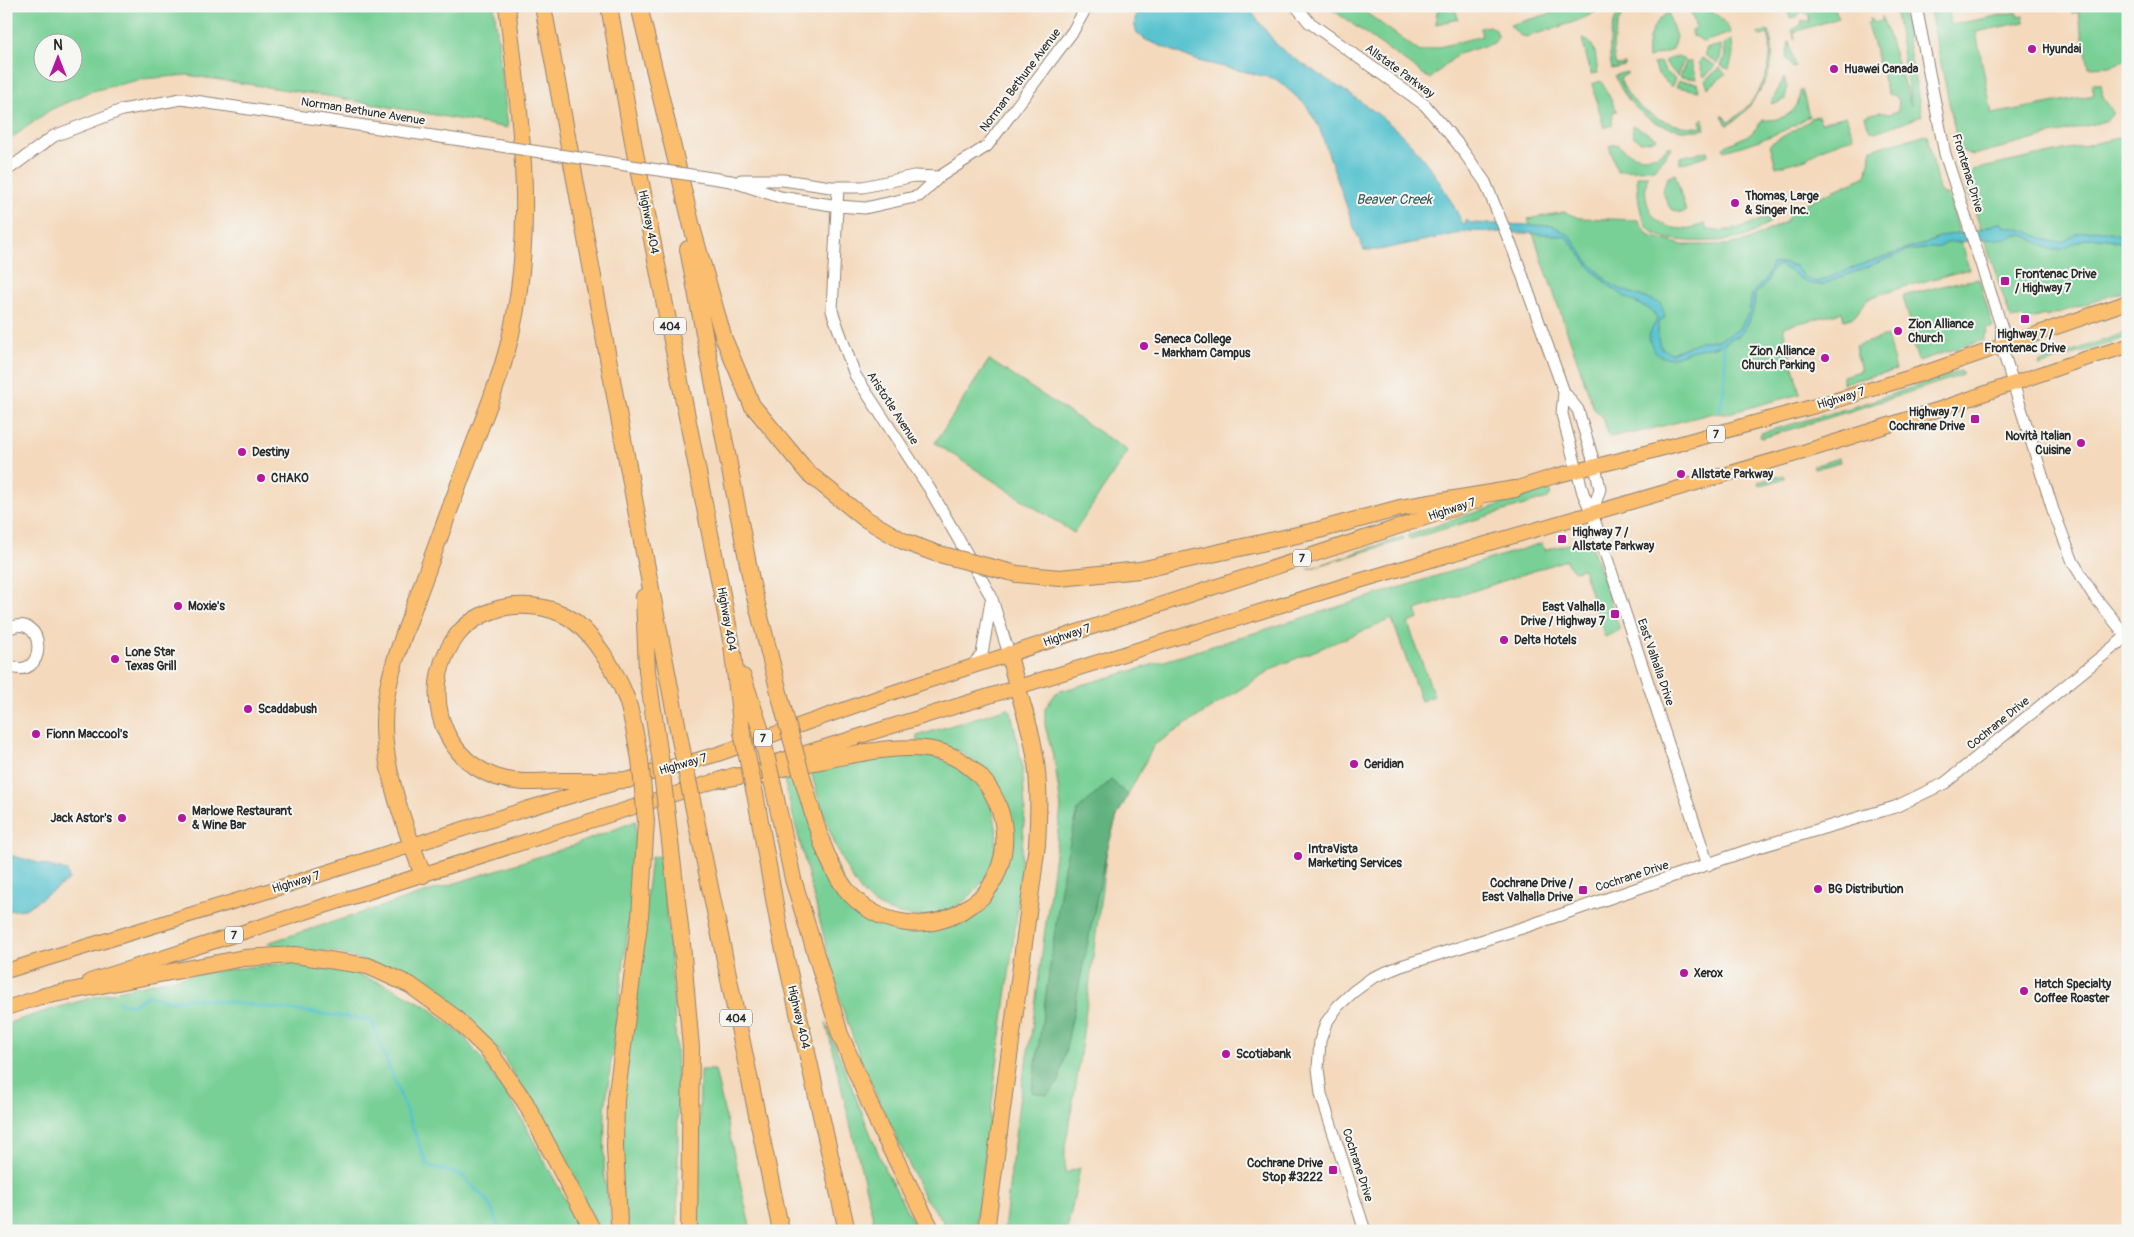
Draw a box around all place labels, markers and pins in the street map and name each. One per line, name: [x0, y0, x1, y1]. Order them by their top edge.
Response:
place label: Hyundai: [2042, 42, 2081, 57]
marker: Hyundai: [2026, 43, 2038, 55]
place label: Huawei Canada: [1844, 62, 1919, 77]
marker: Huawei Canada: [1828, 63, 1840, 75]
place label: Thomas, Large & Singer Inc.: [1744, 189, 1820, 218]
marker: Thomas, Large & Singer Inc.: [1729, 197, 1741, 209]
place label: Frontenac Drive / Highway 7: [2015, 267, 2098, 296]
marker: Frontenac Drive / Highway 7: [1999, 275, 2011, 287]
marker: Highway 7 / Frontenac Drive: [2019, 313, 2031, 325]
place label: Zion Alliance Church: [1908, 317, 1975, 346]
marker: Zion Alliance Church: [1892, 325, 1904, 337]
place label: Highway 7 / Frontenac Drive: [1984, 327, 2067, 356]
place label: Seneca College - Markham Campus: [1154, 332, 1251, 361]
marker: Seneca College - Markham Campus: [1138, 340, 1150, 352]
place label: Zion Alliance Church Parking: [1741, 344, 1816, 373]
marker: Zion Alliance Church Parking: [1819, 352, 1831, 364]
place label: Highway 7 / Cochrane Drive: [1889, 405, 1966, 434]
marker: Highway 7 / Cochrane Drive: [1969, 413, 1981, 425]
place label: Novità Italian Cuisine: [2005, 429, 2072, 458]
marker: Novità Italian Cuisine: [2075, 437, 2087, 449]
place label: Destiny: [252, 445, 290, 460]
marker: Destiny: [236, 446, 248, 458]
place label: Allstate Parkway: [1691, 467, 1774, 482]
marker: Allstate Parkway: [1675, 468, 1687, 480]
place label: CHAKO: [271, 471, 309, 486]
marker: CHAKO: [255, 472, 267, 484]
place label: Highway 7 / Allstate Parkway: [1572, 525, 1655, 554]
marker: Highway 7 / Allstate Parkway: [1556, 533, 1568, 545]
place label: Moxie's: [188, 599, 225, 614]
marker: Moxie's: [172, 600, 184, 612]
place label: East Valhalla Drive / Highway 7: [1521, 600, 1606, 629]
marker: East Valhalla Drive / Highway 7: [1609, 608, 1621, 620]
place label: Delta Hotels: [1514, 633, 1577, 648]
marker: Delta Hotels: [1498, 634, 1510, 646]
place label: Lone Star Texas Grill: [124, 645, 177, 674]
marker: Lone Star Texas Grill: [109, 653, 121, 665]
place label: Scaddabush: [258, 702, 317, 717]
marker: Scaddabush: [242, 703, 254, 715]
place label: Fionn Maccool's: [46, 727, 128, 742]
marker: Fionn Maccool's: [30, 728, 42, 740]
place label: Ceridian: [1364, 757, 1404, 772]
marker: Ceridian: [1348, 758, 1360, 770]
place label: Marlowe Restaurant & Wine Bar: [192, 804, 293, 833]
place label: Jack Astor's: [51, 811, 113, 826]
marker: Jack Astor's: [116, 812, 128, 824]
marker: Marlowe Restaurant & Wine Bar: [176, 812, 188, 824]
place label: IntraVista Marketing Services: [1308, 842, 1402, 871]
marker: IntraVista Marketing Services: [1292, 850, 1304, 862]
place label: Cochrane Drive / East Valhalla Drive: [1482, 876, 1574, 905]
place label: BG Distribution: [1828, 882, 1904, 897]
marker: BG Distribution: [1812, 883, 1824, 895]
marker: Cochrane Drive / East Valhalla Drive: [1577, 884, 1589, 896]
place label: Xerox: [1694, 966, 1723, 981]
marker: Xerox: [1678, 967, 1690, 979]
place label: Hatch Specialty Coffee Roaster: [2034, 977, 2112, 1006]
marker: Hatch Specialty Coffee Roaster: [2018, 985, 2030, 997]
place label: Scotiabank: [1236, 1047, 1292, 1062]
marker: Scotiabank: [1220, 1048, 1232, 1060]
place label: Cochrane Drive Stop #3222: [1247, 1156, 1324, 1185]
marker: Cochrane Drive Stop #3222: [1327, 1164, 1339, 1176]

